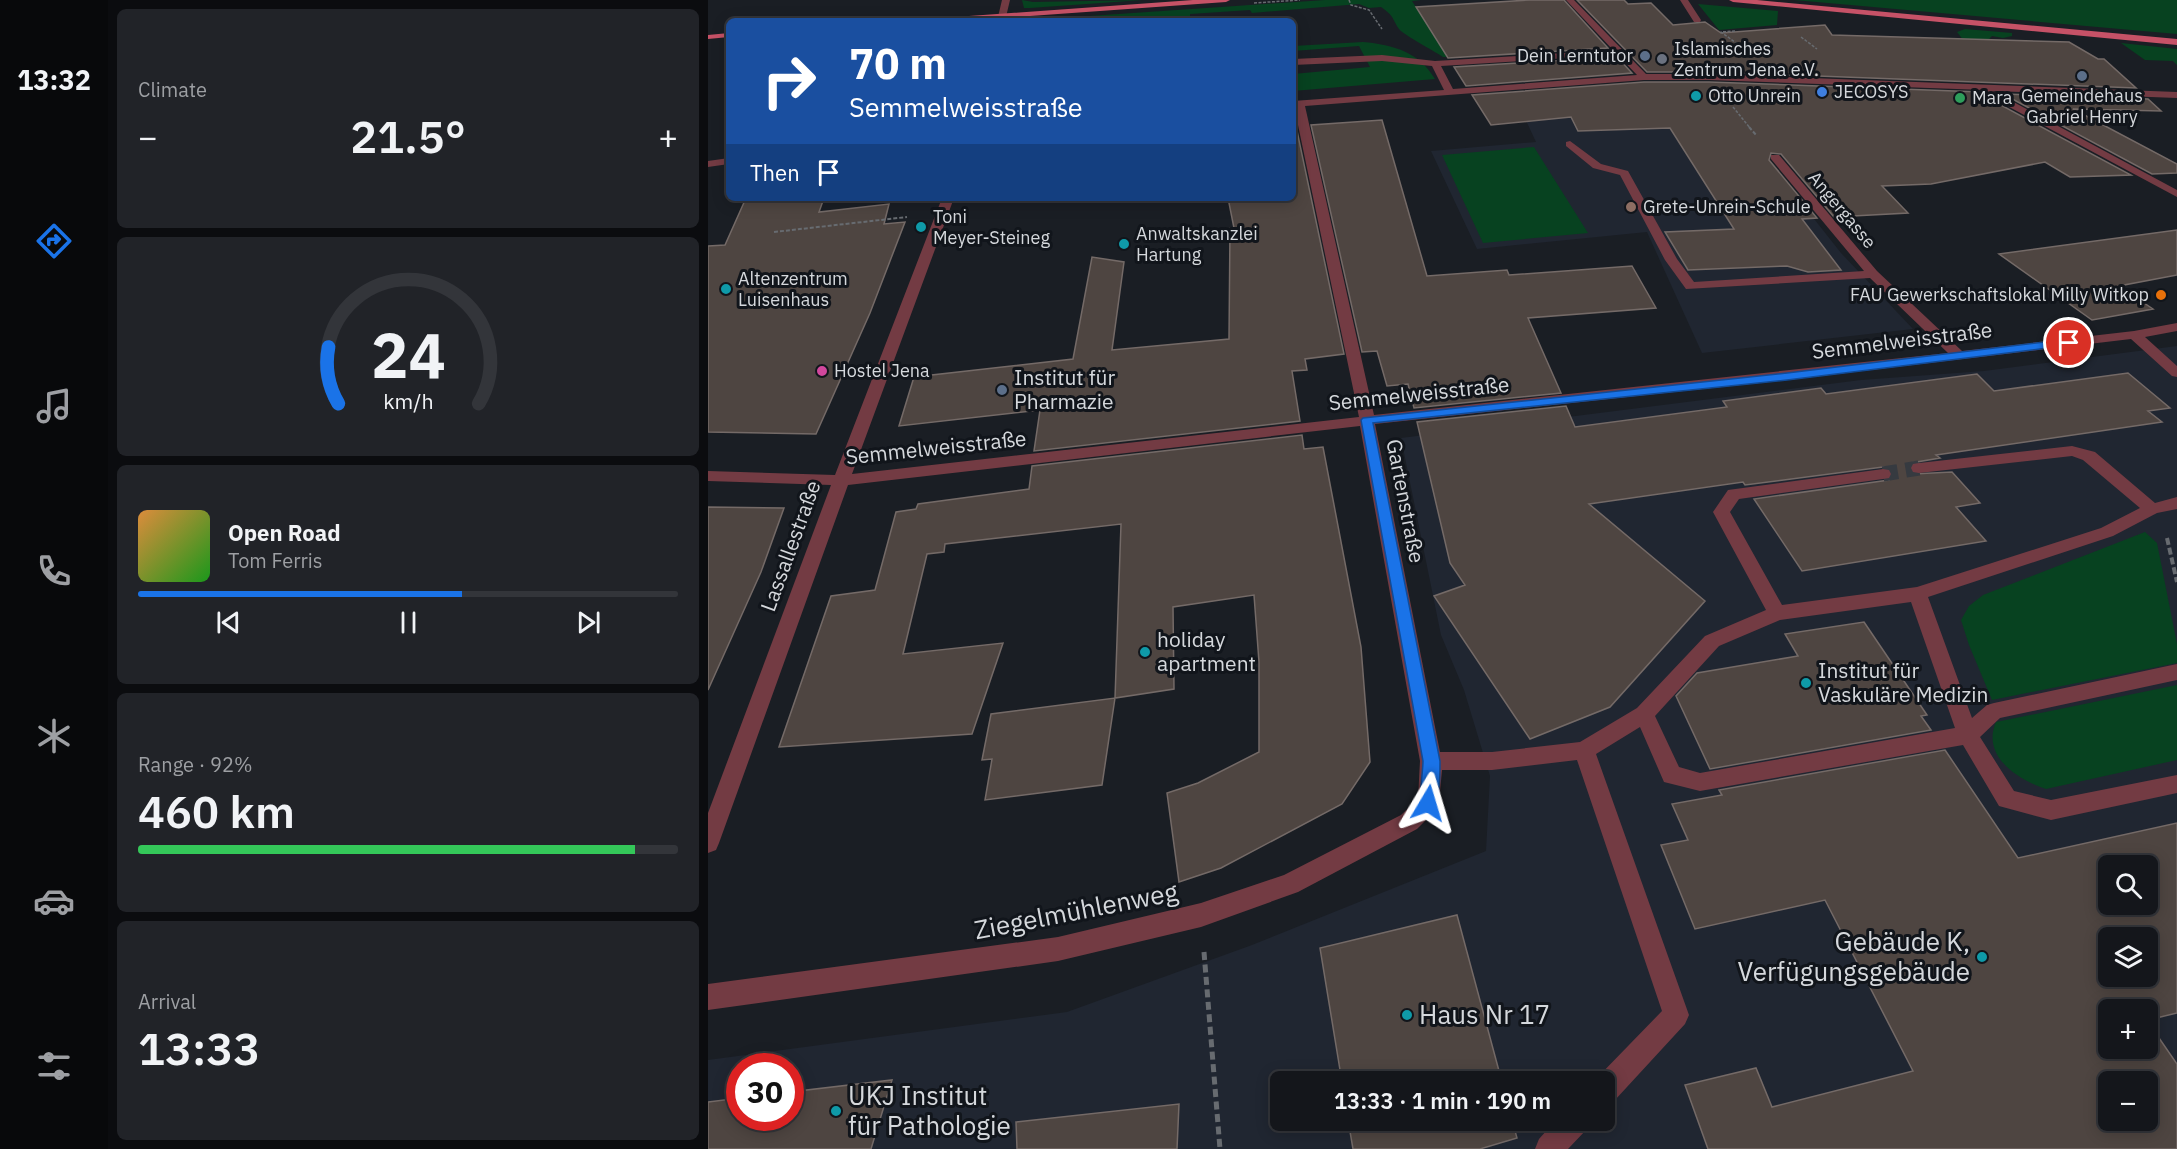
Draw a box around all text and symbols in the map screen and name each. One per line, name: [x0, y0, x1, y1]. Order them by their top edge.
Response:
text: 70 m: [849, 36, 947, 91]
place label: Islamisches Zentrum Jena e.V.: [1674, 37, 1819, 81]
icon: right: [750, 42, 828, 120]
place label: Dein Lerntutor: [1517, 44, 1633, 67]
marker: Dein Lerntutor: [1638, 49, 1652, 63]
marker: Islamisches Zentrum Jena e.V.: [1655, 52, 1669, 66]
text: 13:32: [17, 62, 91, 97]
marker: Gemeindehaus Gabriel Henry: [2075, 69, 2089, 83]
text: Climate: [138, 76, 207, 103]
place label: JECOSYS: [1834, 80, 1908, 103]
place label: Otto Unrein: [1708, 84, 1801, 107]
place label: Gemeindehaus Gabriel Henry: [2021, 84, 2143, 128]
marker: JECOSYS: [1815, 85, 1829, 99]
place label: Mara: [1972, 86, 2013, 109]
text: Semmelweisstraße: [849, 89, 1083, 124]
marker: Otto Unrein: [1689, 89, 1703, 103]
marker: Mara: [1953, 91, 1967, 105]
text: 21.5°: [350, 107, 466, 165]
text: −: [138, 115, 158, 158]
text: +: [658, 115, 678, 158]
icon: arrive: [812, 156, 845, 189]
text: Then: [750, 158, 800, 187]
street label: Angergasse: [1803, 166, 1881, 253]
place label: Grete-Unrein-Schule: [1643, 195, 1811, 218]
marker: Grete-Unrein-Schule: [1624, 200, 1638, 214]
place label: Toni Meyer-Steineg: [933, 205, 1050, 249]
icon: directions: [33, 220, 75, 262]
marker: Toni Meyer-Steineg: [914, 220, 928, 234]
place label: Anwaltskanzlei Hartung: [1136, 222, 1258, 266]
marker: Anwaltskanzlei Hartung: [1117, 237, 1131, 251]
place label: Altenzentrum Luisenhaus: [738, 267, 848, 311]
marker: Altenzentrum Luisenhaus: [719, 282, 733, 296]
place label: FAU Gewerkschaftslokal Milly Witkop: [1850, 283, 2149, 306]
marker: FAU Gewerkschaftslokal Milly Witkop: [2154, 288, 2168, 302]
text: 24: [371, 314, 445, 395]
street label: Semmelweisstraße: [1810, 315, 1994, 365]
pin: [2043, 317, 2094, 368]
icon: arrive: [2052, 326, 2085, 359]
place label: Hostel Jena: [834, 359, 930, 382]
place label: Institut für Pharmazie: [1014, 363, 1115, 415]
marker: Hostel Jena: [815, 364, 829, 378]
street label: Semmelweisstraße: [1327, 370, 1511, 416]
marker: Institut für Pharmazie: [995, 383, 1009, 397]
icon: music: [33, 385, 75, 427]
text: km/h: [383, 387, 433, 415]
street label: Semmelweisstraße: [844, 424, 1028, 470]
street label: Gartenstraße: [1380, 436, 1432, 565]
street label: Lassallestraße: [753, 476, 827, 615]
text: Open Road: [228, 518, 341, 547]
text: Tom Ferris: [228, 547, 323, 574]
icon: phone: [33, 550, 75, 592]
icon: previous: [212, 606, 245, 639]
icon: pause: [392, 606, 425, 639]
icon: next: [572, 606, 605, 639]
place label: holiday apartment: [1157, 625, 1256, 677]
marker: holiday apartment: [1138, 645, 1152, 659]
place label: Institut für Vaskuläre Medizin: [1818, 656, 1988, 708]
marker: Institut für Vaskuläre Medizin: [1799, 676, 1813, 690]
icon: climate: [33, 715, 75, 757]
text: Range · 92%: [138, 751, 253, 778]
position arrow: [1396, 771, 1460, 835]
text: 460 km: [138, 782, 295, 840]
map controls: [2098, 855, 2158, 1131]
button: search: [2098, 855, 2158, 915]
street label: Ziegelmühlenweg: [971, 874, 1181, 946]
icon: car: [33, 880, 75, 922]
place label: Gebäude K, Verfügungsgebäude: [1738, 924, 1970, 988]
button: layers: [2098, 927, 2158, 987]
marker: Gebäude K, Verfügungsgebäude: [1975, 950, 1989, 964]
text: Arrival: [138, 988, 196, 1015]
place label: Haus Nr 17: [1419, 997, 1550, 1031]
button: +: [2098, 999, 2158, 1059]
marker: Haus Nr 17: [1400, 1008, 1414, 1022]
text: 13:33: [138, 1019, 260, 1077]
icon: filters: [33, 1045, 75, 1087]
speed limit sign: 30: [726, 1053, 804, 1131]
button: −: [2098, 1071, 2158, 1131]
place label: UKJ Institut für Pathologie: [848, 1078, 1011, 1142]
text: 13:33 · 1 min · 190 m: [1334, 1086, 1551, 1115]
marker: UKJ Institut für Pathologie: [829, 1104, 843, 1118]

